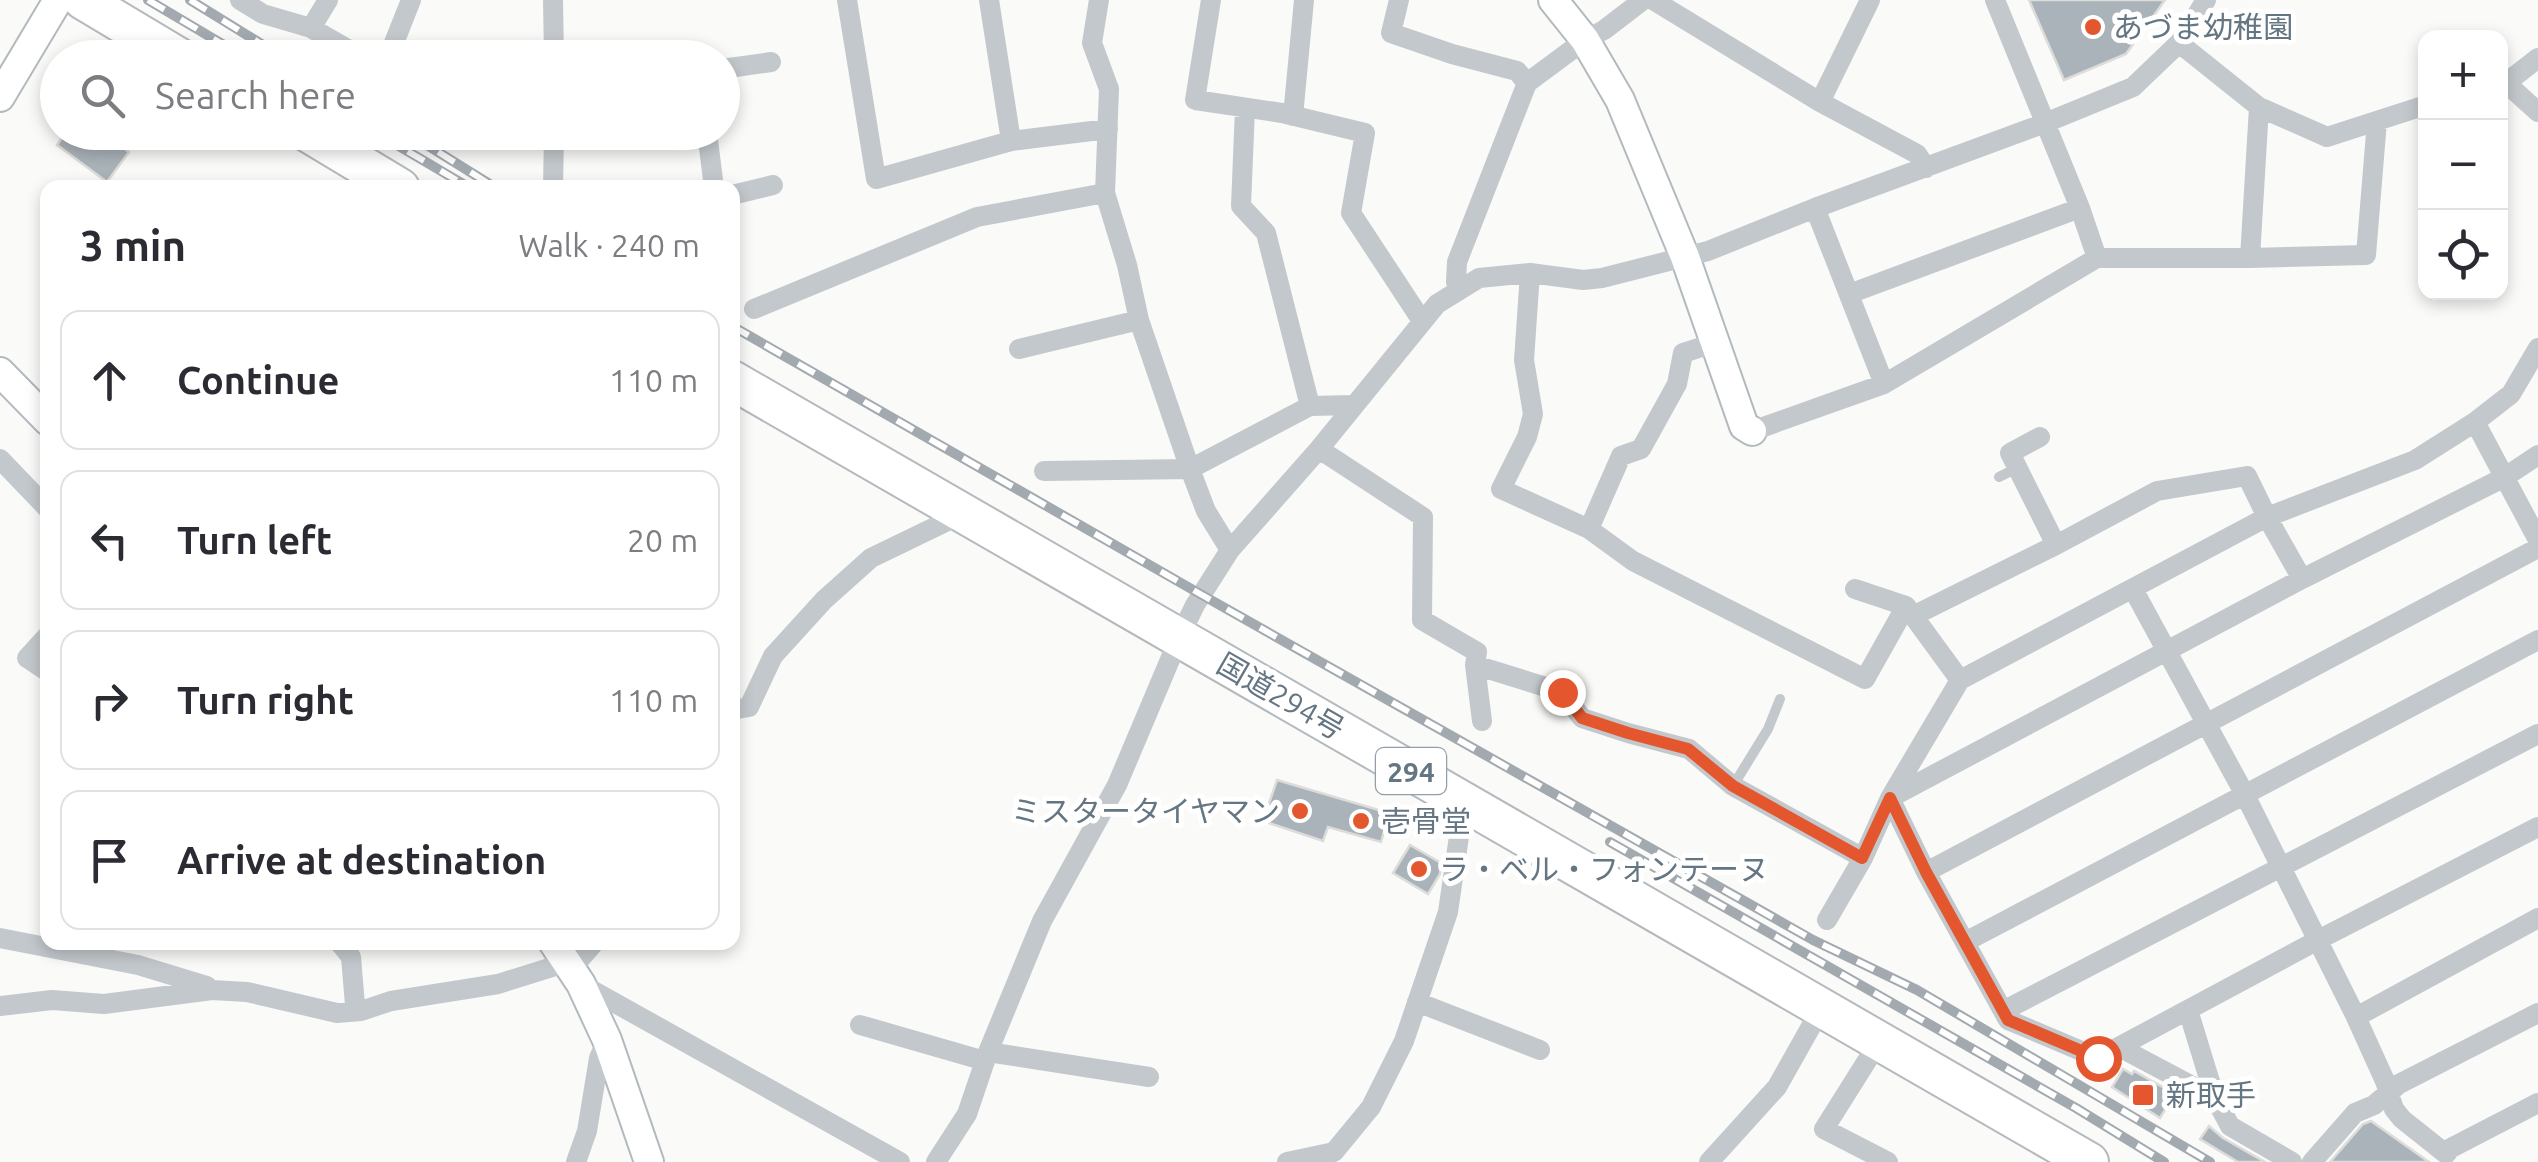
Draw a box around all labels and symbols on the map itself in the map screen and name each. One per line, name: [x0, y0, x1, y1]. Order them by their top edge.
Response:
place label: あづま幼稚園: [2113, 10, 2293, 44]
marker: あづま幼稚園: [2082, 16, 2104, 38]
street label: 国道294号: [1212, 646, 1350, 746]
route end: [1540, 670, 1586, 716]
road number: 294: [1376, 748, 1446, 794]
place label: ミスタータイヤマン: [1011, 794, 1280, 828]
marker: ミスタータイヤマン: [1289, 800, 1311, 822]
place label: 壱骨堂: [1381, 804, 1471, 838]
marker: 壱骨堂: [1350, 810, 1372, 832]
place label: ラ・ベル・フォンテーヌ: [1439, 852, 1769, 886]
marker: ラ・ベル・フォンテーヌ: [1408, 858, 1430, 880]
route start: [2076, 1036, 2122, 1082]
place label: 新取手: [2166, 1078, 2256, 1112]
marker: 新取手: [2130, 1082, 2156, 1108]

